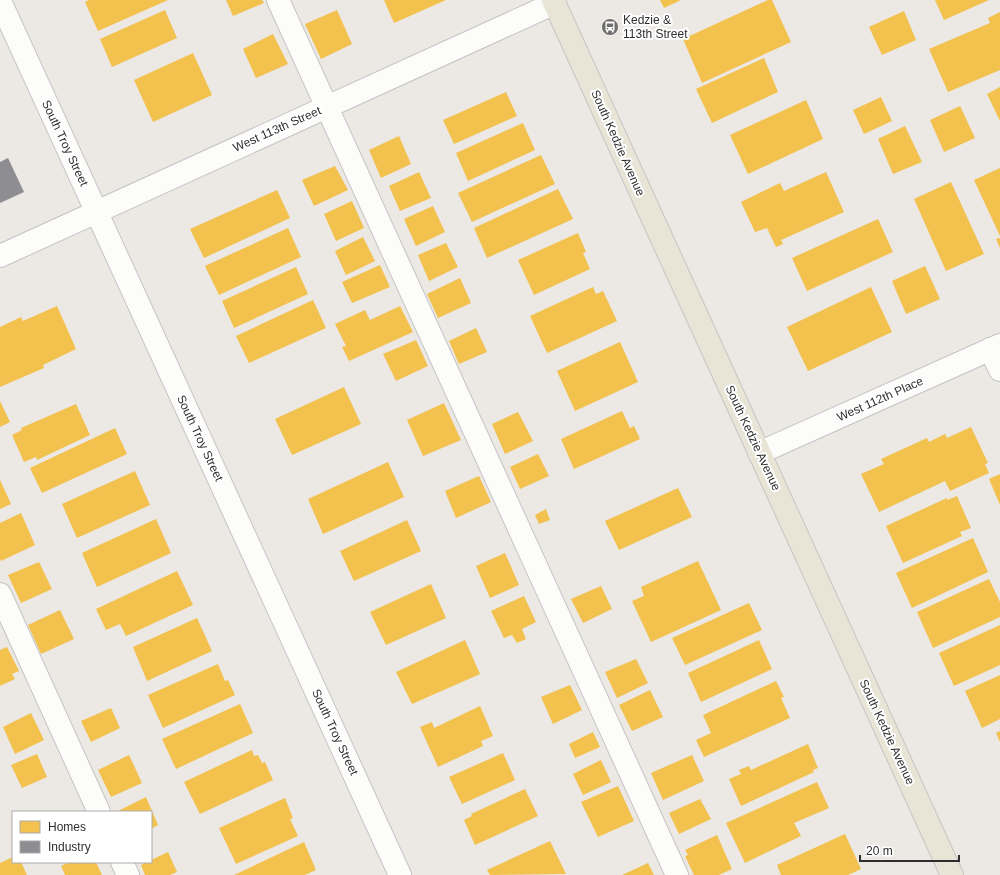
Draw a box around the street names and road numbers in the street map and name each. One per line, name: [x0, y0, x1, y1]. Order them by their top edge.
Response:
street label: South Kedzie Avenue: [588, 88, 648, 198]
street label: South Troy Street: [39, 98, 91, 189]
street label: West 113th Street: [231, 103, 324, 155]
street label: West 112th Place: [835, 374, 926, 424]
street label: South Kedzie Avenue: [722, 383, 784, 493]
street label: South Troy Street: [174, 393, 226, 484]
street label: South Kedzie Avenue: [856, 677, 918, 787]
street label: South Troy Street: [309, 687, 361, 778]

